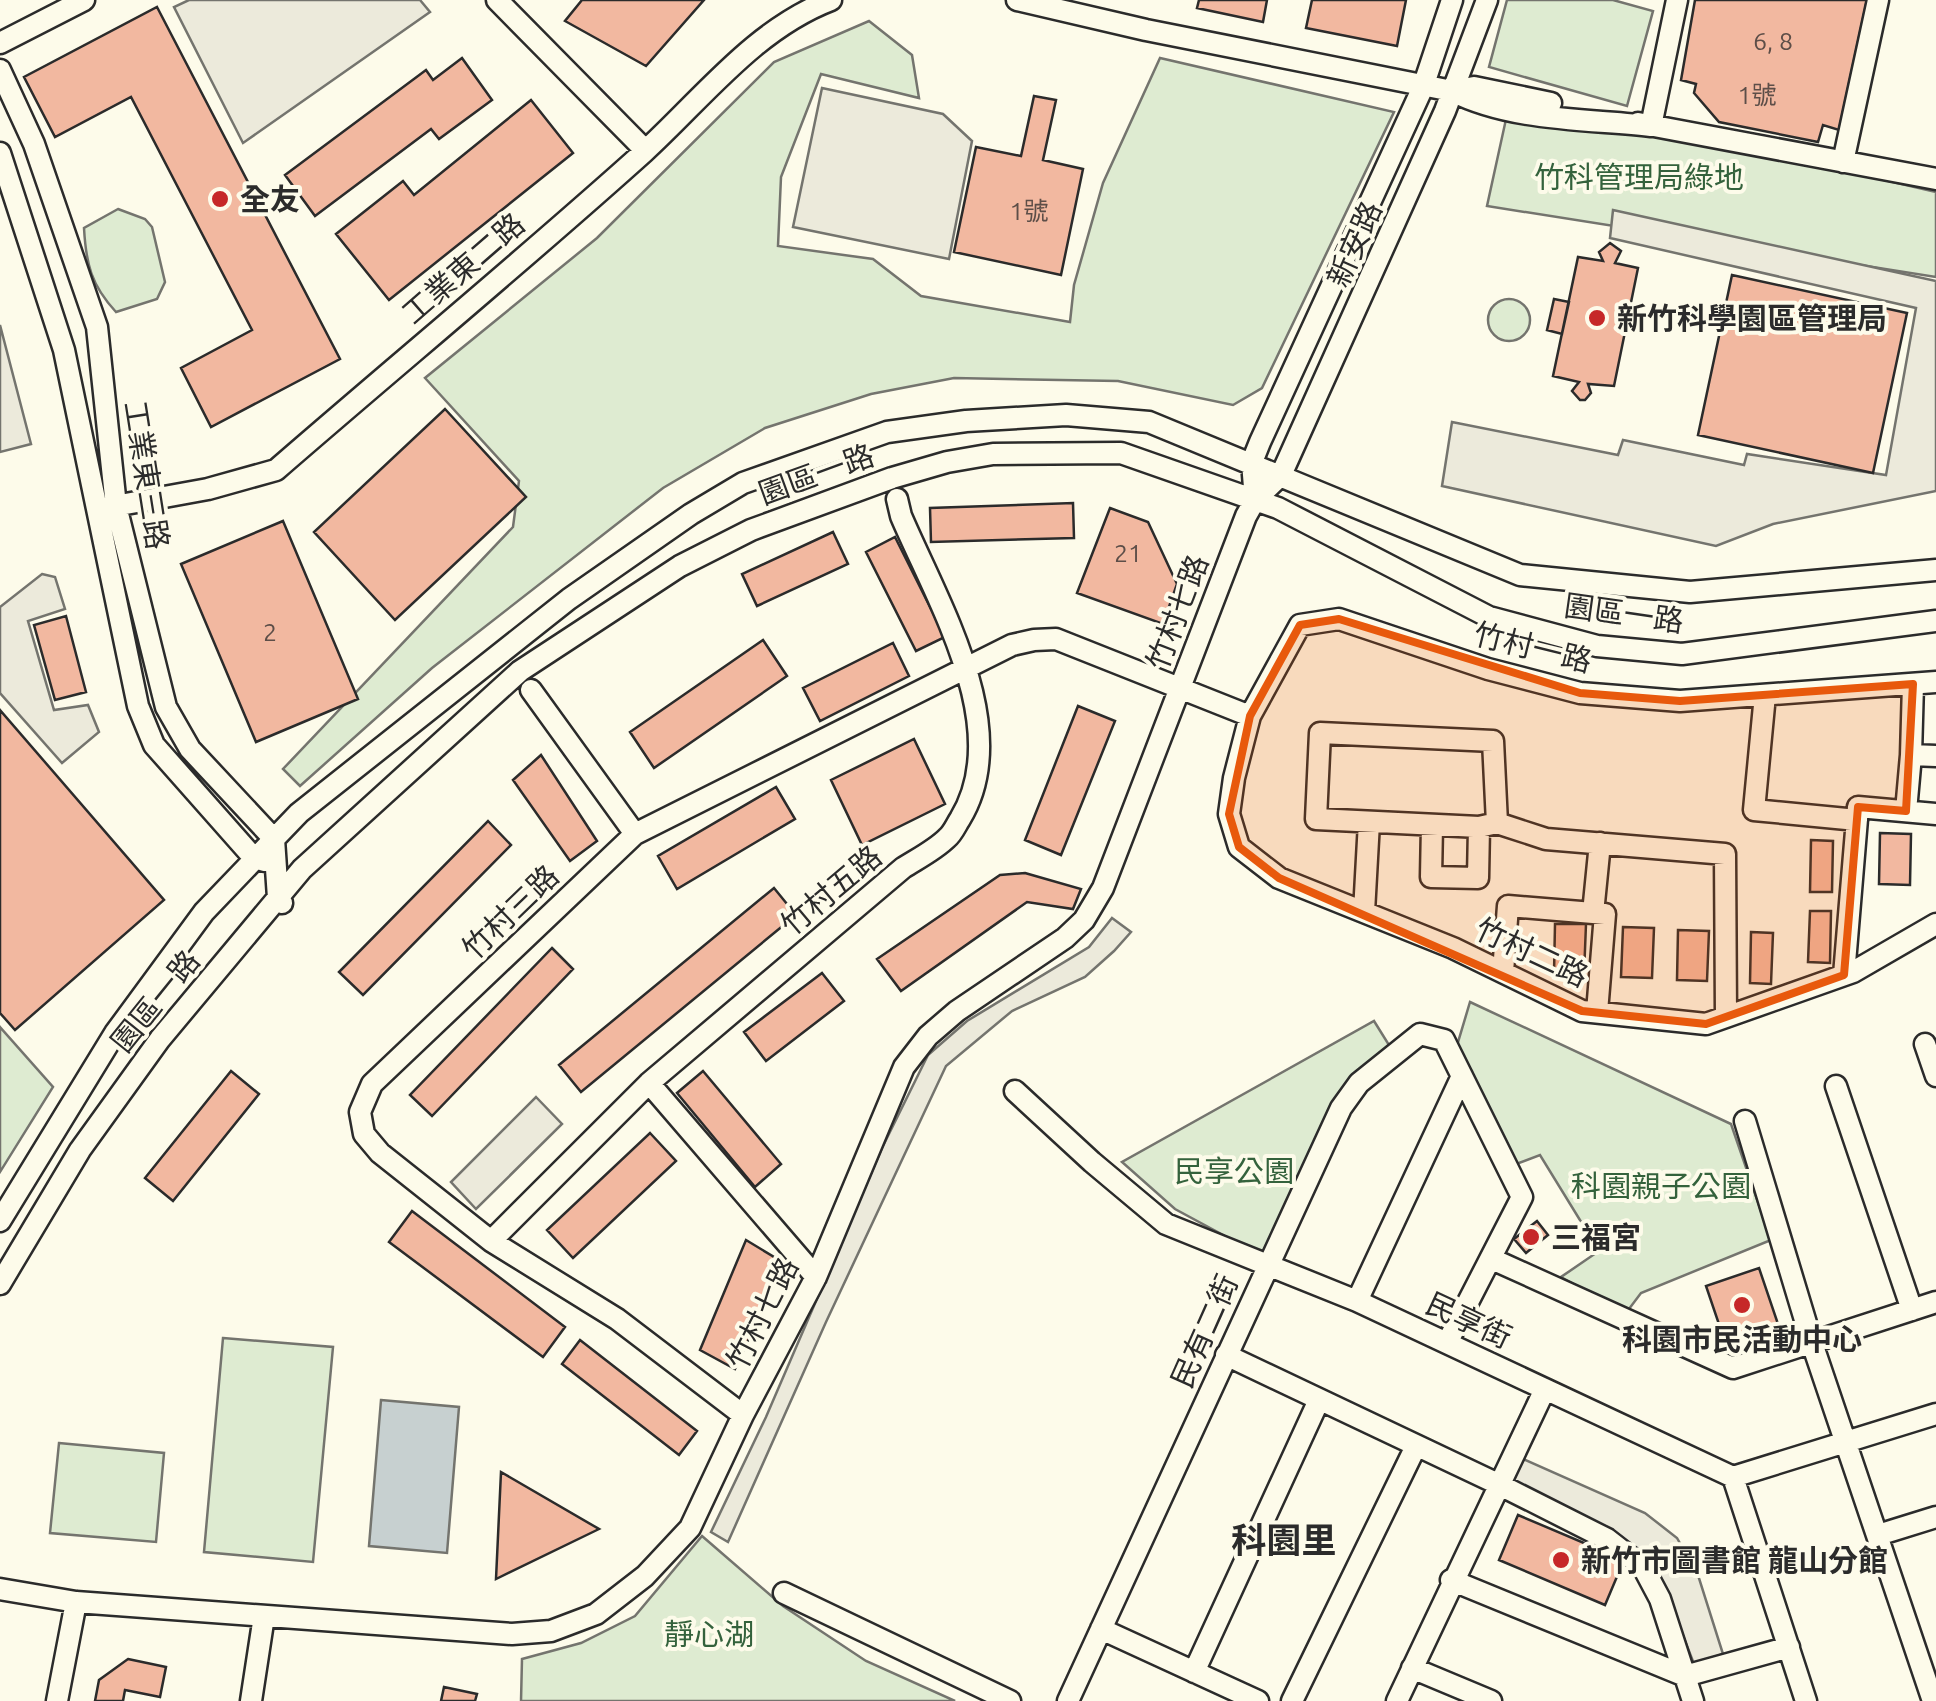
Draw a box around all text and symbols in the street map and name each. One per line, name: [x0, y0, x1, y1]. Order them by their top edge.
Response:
house number: 6, 8: [1753, 27, 1793, 55]
house number: 1號: [1737, 81, 1777, 109]
park label: 竹科管理局綠地: [1534, 160, 1744, 194]
place label: 全友: [240, 182, 300, 216]
marker: 全友: [209, 188, 231, 210]
street label: 新安路: [1320, 196, 1388, 292]
house number: 1號: [1009, 197, 1049, 225]
street label: 工業東二路: [395, 206, 531, 330]
place label: 新竹科學園區管理局: [1617, 301, 1887, 335]
marker: 新竹科學園區管理局: [1586, 307, 1608, 329]
street label: 工業東三路: [118, 398, 176, 552]
street label: 園區一路: [754, 438, 878, 510]
house number: 21: [1114, 539, 1142, 567]
street label: 竹村七路: [1140, 550, 1214, 674]
street label: 園區一路: [1562, 588, 1686, 638]
street label: 竹村一路: [1471, 616, 1595, 678]
house number: 2: [263, 618, 277, 646]
street label: 竹村五路: [774, 838, 888, 942]
street label: 竹村三路: [455, 858, 565, 966]
street label: 竹村二路: [1470, 911, 1594, 993]
street label: 園區一路: [104, 944, 206, 1058]
park label: 民享公園: [1174, 1154, 1294, 1188]
park label: 科園親子公園: [1571, 1169, 1751, 1203]
place label: 三福宮: [1551, 1220, 1641, 1254]
marker: 三福宮: [1520, 1226, 1542, 1248]
street label: 竹村七路: [720, 1252, 804, 1374]
street label: 民有二街: [1164, 1269, 1244, 1393]
street label: 民享街: [1421, 1286, 1517, 1354]
marker: 科園市民活動中心: [1731, 1294, 1753, 1316]
place label: 科園市民活動中心: [1622, 1322, 1862, 1356]
district label: 科園里: [1231, 1520, 1337, 1560]
place label: 新竹市圖書館 龍山分館: [1581, 1543, 1888, 1577]
marker: 新竹市圖書館 龍山分館: [1550, 1549, 1572, 1571]
park label: 靜心湖: [664, 1617, 754, 1651]

